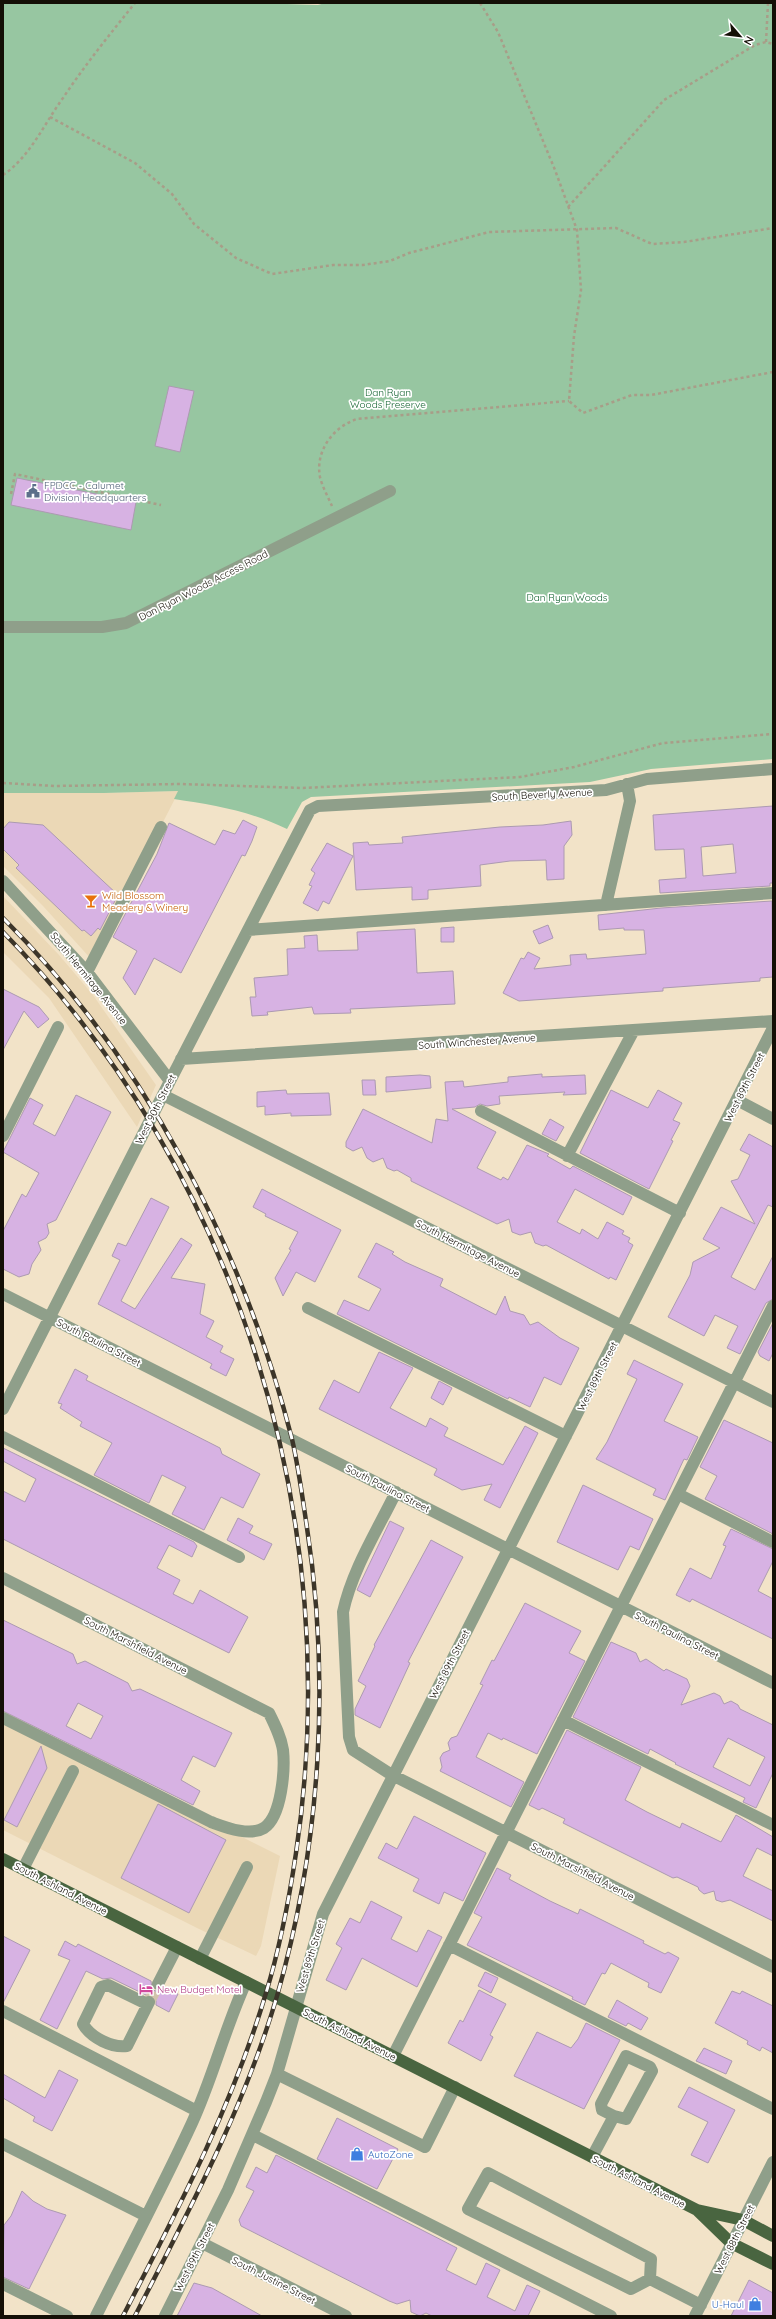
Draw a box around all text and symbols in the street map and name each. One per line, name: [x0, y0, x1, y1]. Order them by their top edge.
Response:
north arrow: [720, 16, 760, 56]
text: N: [741, 34, 757, 48]
park label: Dan Ryan Woods Preserve: [350, 386, 426, 411]
place label: FPDCC - Calumet Division Headquarters: [44, 479, 147, 504]
public building icon: FPDCC - Calumet Division Headquarters: [25, 483, 41, 499]
street label: Dan Ryan Woods Access Road: [136, 547, 270, 624]
park label: Dan Ryan Woods: [526, 591, 608, 604]
street label: South Beverly Avenue: [491, 785, 593, 804]
place label: Wild Blossom Meadery & Winery: [102, 889, 188, 914]
bar icon: Wild Blossom Meadery & Winery: [83, 893, 99, 909]
street label: South Hermitage Avenue: [47, 929, 130, 1027]
street label: South Winchester Avenue: [418, 1031, 537, 1052]
street label: West 89th Street: [721, 1050, 768, 1124]
street label: West 90th Street: [132, 1072, 179, 1146]
street label: South Hermitage Avenue: [414, 1217, 522, 1281]
street label: South Paulina Street: [54, 1316, 144, 1370]
street label: West 89th Street: [574, 1339, 621, 1413]
street label: South Paulina Street: [343, 1462, 433, 1516]
street label: South Paulina Street: [632, 1609, 722, 1663]
street label: South Marshfield Avenue: [82, 1614, 190, 1677]
street label: West 89th Street: [426, 1627, 473, 1701]
street label: South Marshfield Avenue: [529, 1840, 637, 1903]
street label: South Ashland Avenue: [12, 1859, 110, 1918]
street label: West 89th Street: [293, 1917, 328, 1994]
hotel icon: New Budget Motel: [138, 1981, 154, 1997]
place label: New Budget Motel: [157, 1983, 242, 1996]
street label: South Ashland Avenue: [301, 2005, 399, 2064]
shop icon: AutoZone: [349, 2146, 365, 2162]
place label: AutoZone: [368, 2148, 414, 2161]
street label: South Ashland Avenue: [590, 2152, 688, 2211]
street label: West 88th Street: [711, 2202, 758, 2276]
street label: West 89th Street: [171, 2220, 218, 2294]
street label: South Justine Street: [230, 2254, 318, 2307]
shop icon: U-Haul: [747, 2296, 763, 2312]
place label: U-Haul: [712, 2298, 744, 2311]

